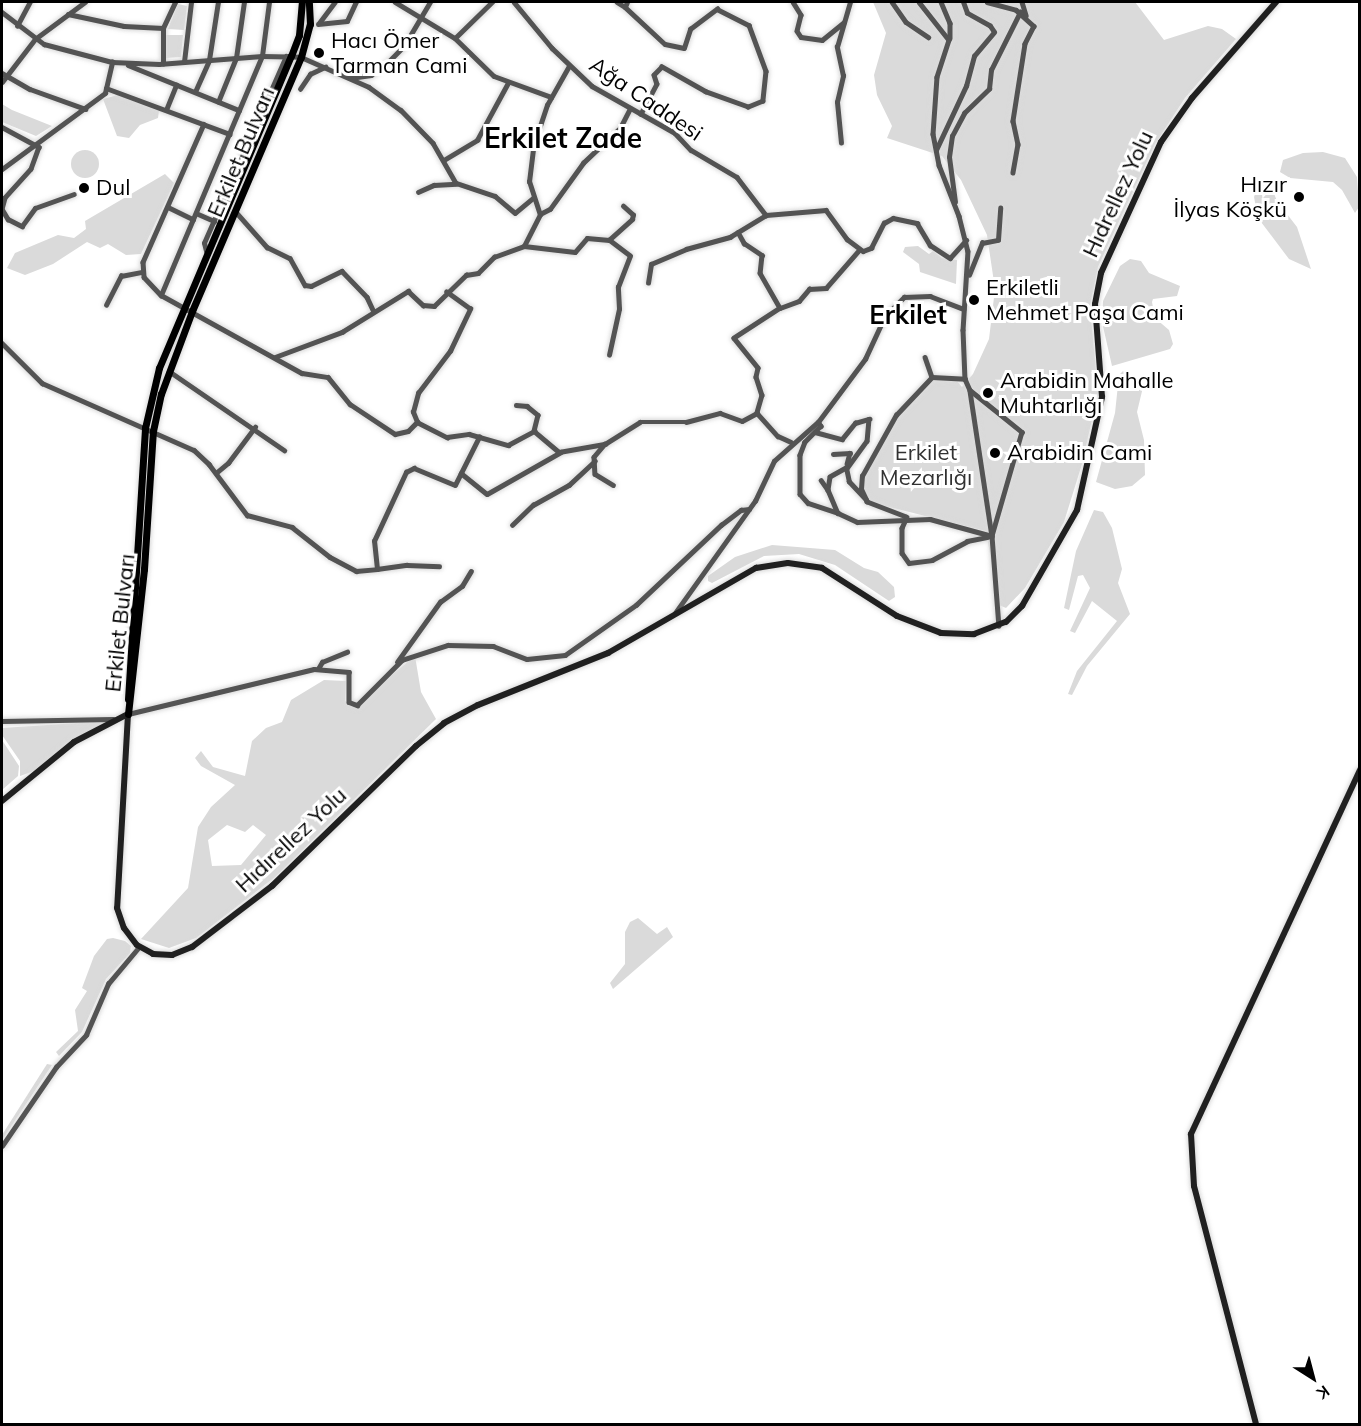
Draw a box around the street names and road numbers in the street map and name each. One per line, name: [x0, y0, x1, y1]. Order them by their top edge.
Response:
street label: Ağa Caddesi: [584, 52, 708, 146]
street label: Erkilet Bulvarı: [202, 83, 280, 221]
street label: Hıdrellez Yolu: [1077, 126, 1159, 262]
street label: Erkilet Bulvarı: [100, 553, 140, 693]
street label: Hıdırellez Yolu: [230, 782, 352, 898]

